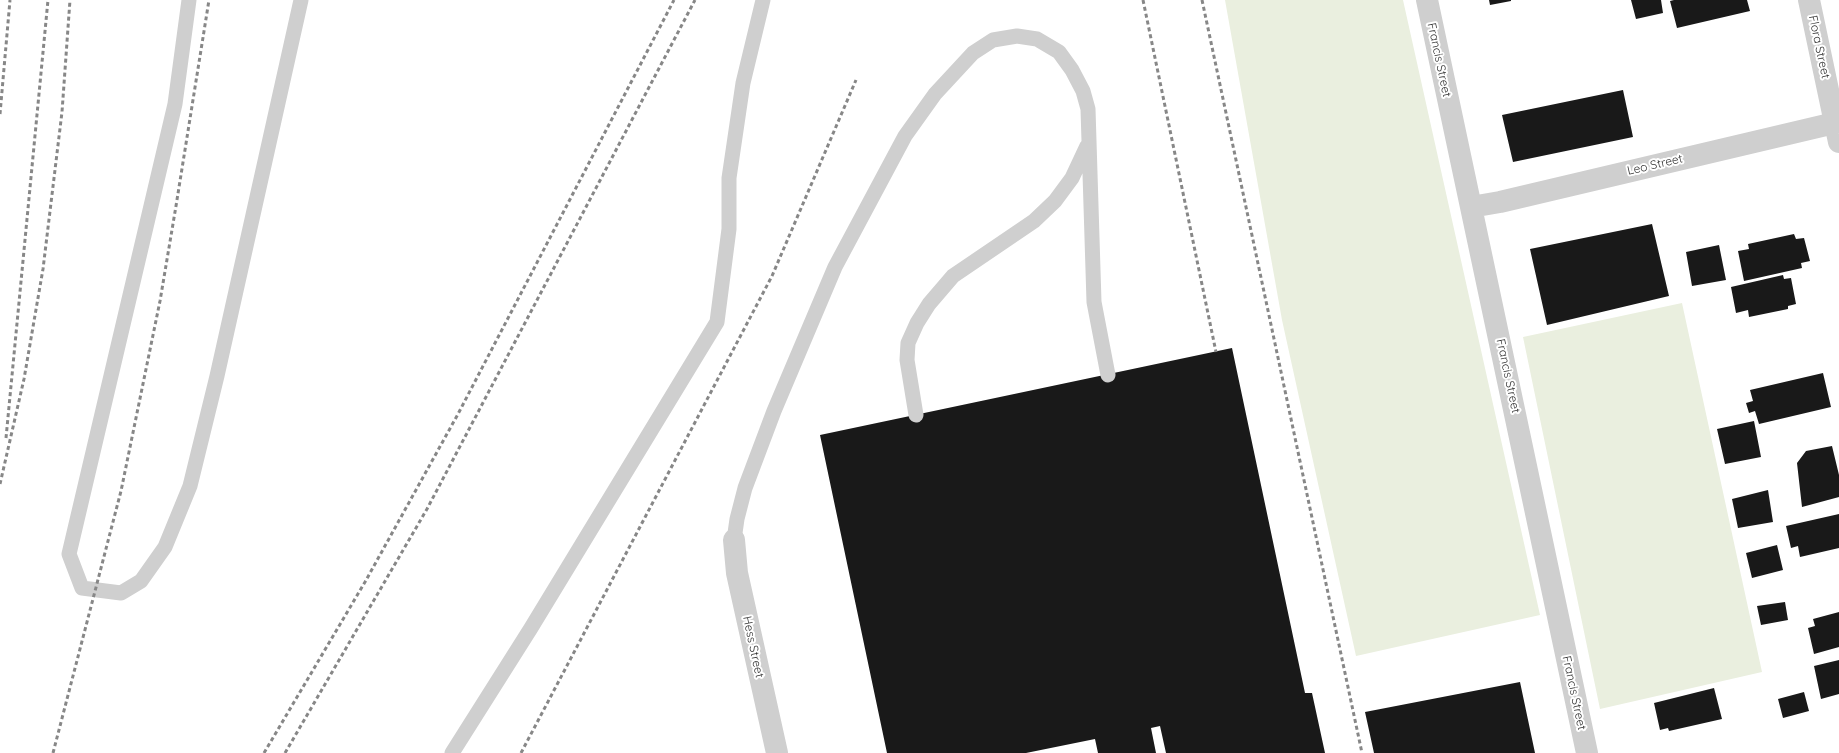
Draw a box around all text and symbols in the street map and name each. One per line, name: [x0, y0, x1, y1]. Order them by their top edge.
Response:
street label: Flora Street: [1805, 14, 1833, 80]
street label: Francis Street: [1424, 21, 1454, 99]
street label: Leo Street: [1626, 152, 1684, 178]
street label: Francis Street: [1493, 337, 1523, 415]
street label: Hess Street: [739, 615, 767, 679]
street label: Francis Street: [1559, 654, 1589, 732]

